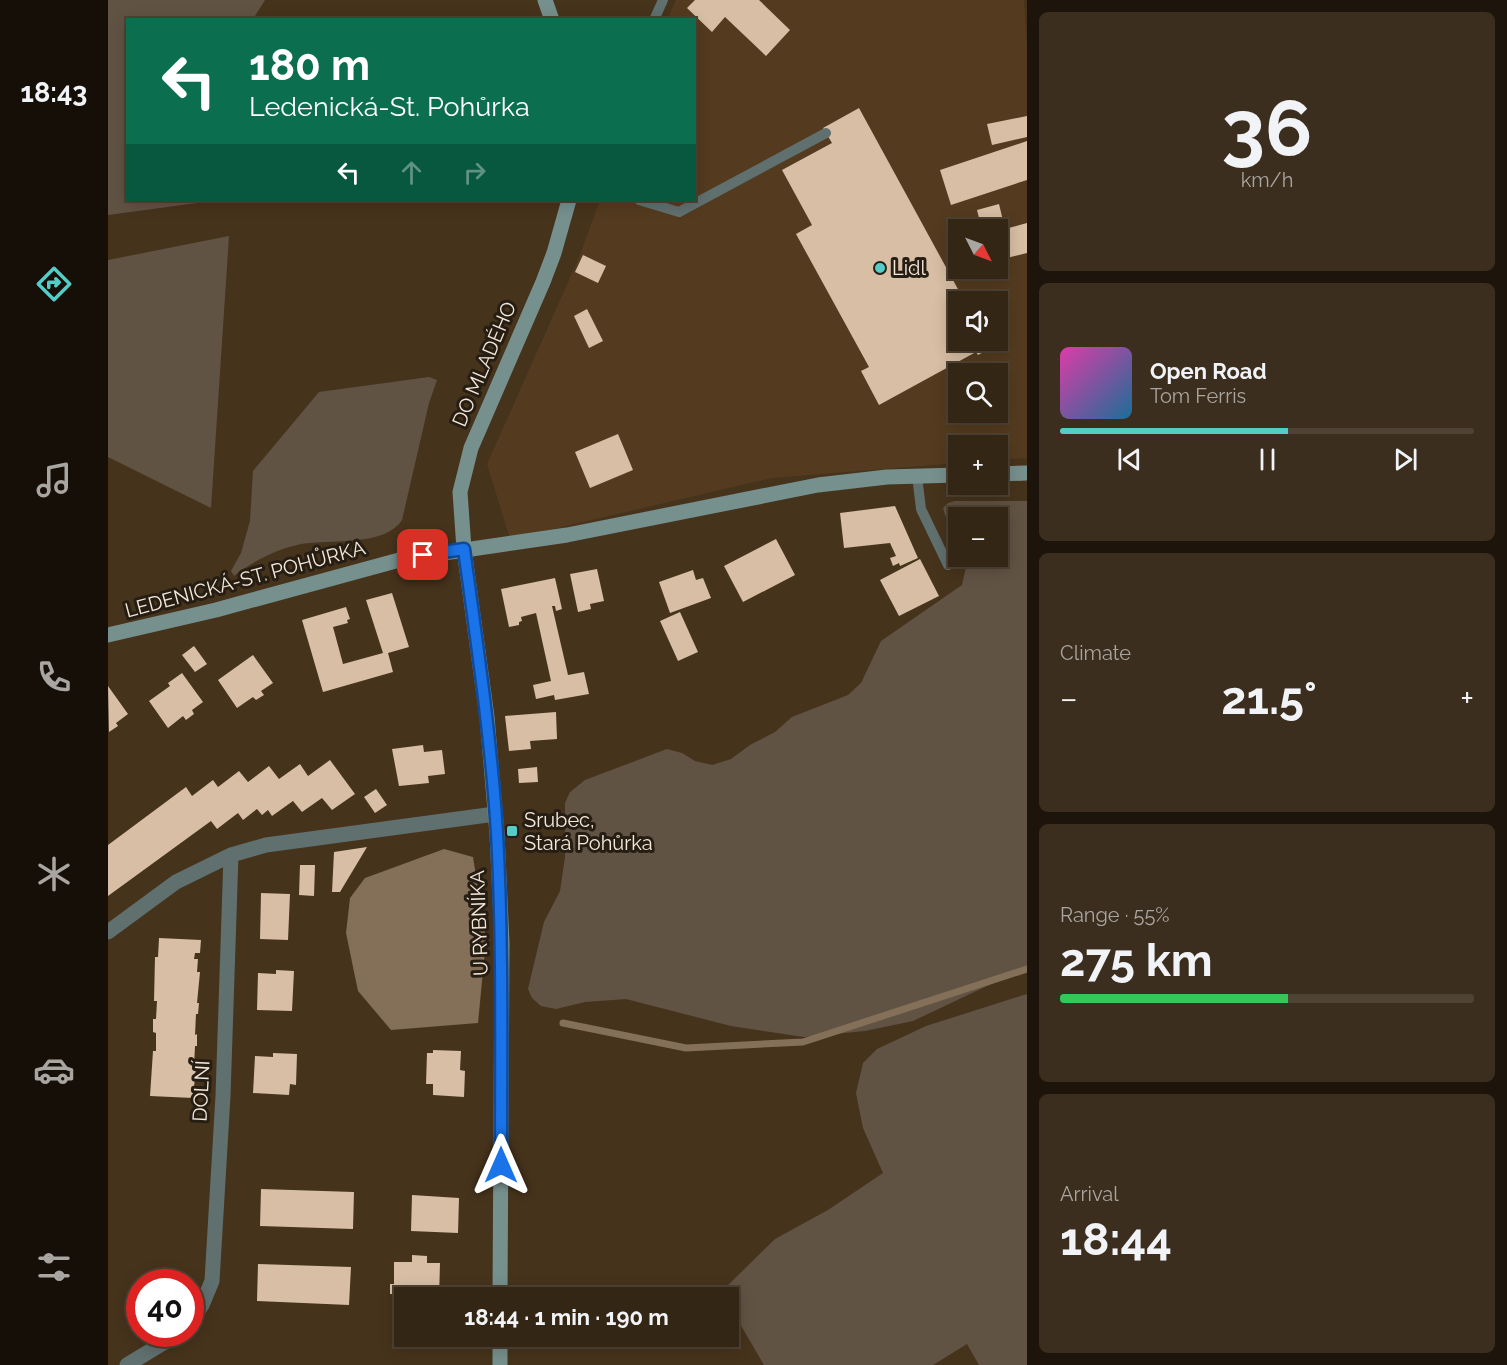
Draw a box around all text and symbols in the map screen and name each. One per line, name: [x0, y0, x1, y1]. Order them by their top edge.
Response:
text: 180 m: [249, 41, 370, 90]
icon: left: [150, 42, 228, 120]
text: 18:43: [21, 77, 87, 108]
text: 36: [1222, 83, 1312, 174]
text: Ledenická-St. Pohůrka: [249, 91, 530, 122]
icon: left: [332, 156, 365, 189]
icon: ahead: [395, 156, 428, 189]
icon: right: [458, 156, 491, 189]
text: km/h: [1241, 168, 1293, 192]
north arrow: [948, 219, 1008, 279]
map controls: [948, 219, 1008, 567]
place label: Lidl: [892, 256, 926, 280]
marker: Lidl: [873, 261, 887, 275]
icon: directions: [33, 263, 75, 305]
button: sound: [948, 291, 1008, 351]
street label: DO MLADÉHO: [447, 298, 521, 430]
text: Open Road: [1150, 358, 1267, 384]
button: search: [948, 363, 1008, 423]
text: Tom Ferris: [1150, 384, 1246, 408]
button: +: [948, 435, 1008, 495]
icon: previous: [1113, 443, 1146, 476]
icon: pause: [1251, 443, 1284, 476]
icon: next: [1389, 443, 1422, 476]
icon: music: [33, 459, 75, 501]
button: −: [948, 507, 1008, 567]
pin: [397, 529, 448, 580]
street label: LEDENICKÁ-ST. POHŮRKA: [122, 534, 368, 623]
icon: arrive: [406, 538, 439, 571]
text: Climate: [1060, 641, 1131, 665]
icon: phone: [33, 656, 75, 698]
text: 21.5°: [1221, 672, 1317, 725]
text: −: [1060, 679, 1078, 718]
text: +: [1460, 679, 1474, 718]
place label: Srubec, Stará Pohůrka: [524, 808, 653, 855]
marker: Srubec, Stará Pohůrka: [505, 824, 519, 838]
icon: climate: [33, 853, 75, 895]
street label: U RYBNÍKA: [465, 869, 493, 976]
text: Range · 55%: [1060, 903, 1170, 927]
text: 275 km: [1060, 934, 1213, 987]
icon: car: [33, 1049, 75, 1091]
street label: DOLNÍ: [187, 1060, 215, 1122]
position arrow: [469, 1133, 533, 1197]
text: Arrival: [1060, 1182, 1119, 1206]
text: 18:44: [1060, 1213, 1172, 1266]
icon: filters: [33, 1246, 75, 1288]
speed limit sign: 40: [126, 1269, 204, 1347]
text: 18:44 · 1 min · 190 m: [464, 1304, 669, 1330]

